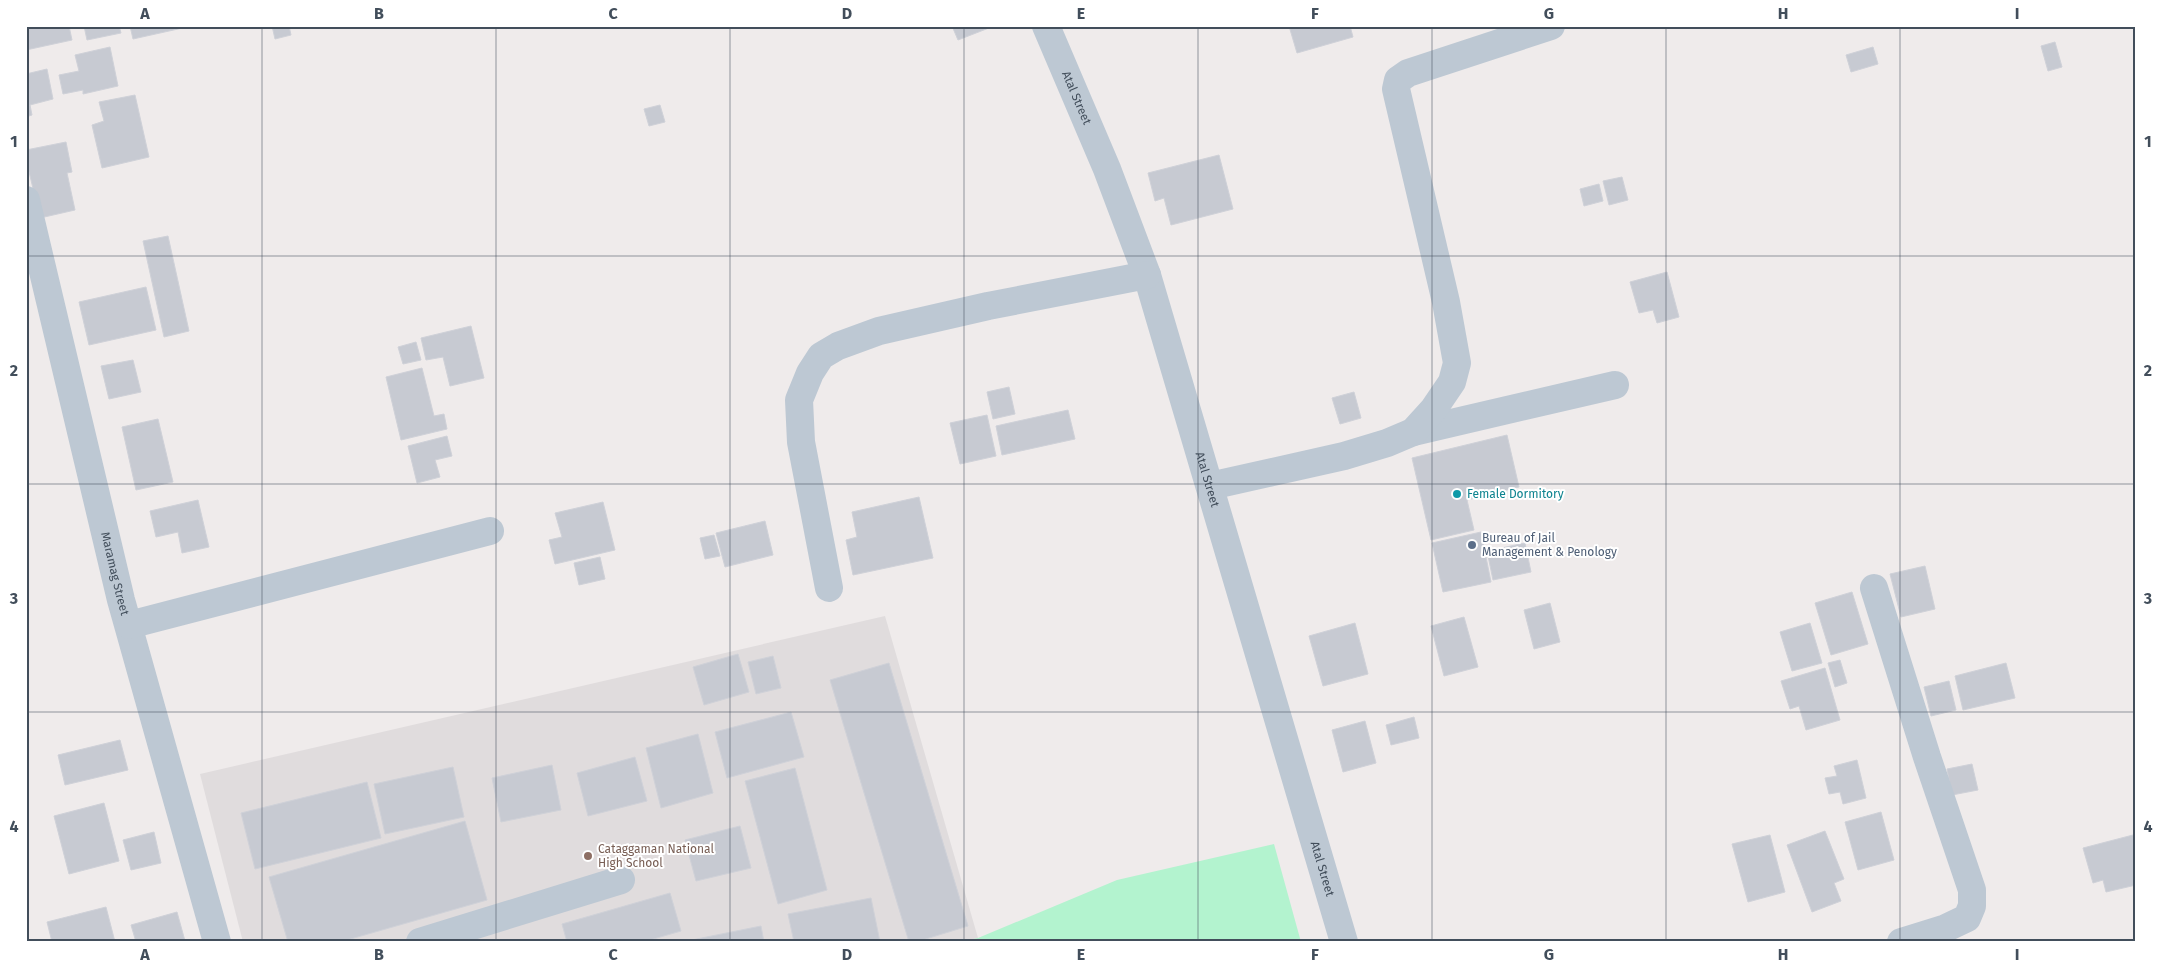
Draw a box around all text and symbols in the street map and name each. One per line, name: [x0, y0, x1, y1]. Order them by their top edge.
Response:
text: A: [139, 4, 150, 23]
text: B: [374, 4, 384, 23]
text: C: [608, 4, 618, 23]
text: D: [842, 4, 852, 23]
text: E: [1077, 4, 1085, 23]
text: F: [1311, 4, 1319, 23]
text: G: [1544, 4, 1554, 23]
text: H: [1778, 4, 1788, 23]
text: I: [2015, 4, 2019, 23]
street label: Atal Street: [1059, 69, 1094, 127]
text: 1: [10, 132, 18, 151]
text: 1: [2144, 132, 2152, 151]
text: 2: [10, 361, 18, 380]
text: 2: [2144, 361, 2152, 380]
street label: Atal Street: [1193, 450, 1222, 509]
place label: Female Dormitory: [1467, 487, 1564, 501]
marker: Female Dormitory: [1451, 488, 1463, 500]
street label: Maramag Street: [98, 530, 132, 618]
place label: Bureau of Jail Management & Penology: [1482, 531, 1617, 559]
marker: Bureau of Jail Management & Penology: [1466, 539, 1478, 551]
text: 3: [9, 589, 18, 608]
text: 3: [2143, 589, 2152, 608]
text: 4: [9, 817, 19, 836]
text: 4: [2143, 817, 2153, 836]
street label: Atal Street: [1308, 840, 1337, 899]
place label: Cataggaman National High School: [598, 842, 714, 870]
marker: Cataggaman National High School: [582, 850, 594, 862]
text: A: [139, 945, 150, 964]
text: B: [374, 945, 384, 964]
text: C: [608, 945, 618, 964]
text: D: [842, 945, 852, 964]
text: E: [1077, 945, 1085, 964]
text: F: [1311, 945, 1319, 964]
text: G: [1544, 945, 1554, 964]
text: H: [1778, 945, 1788, 964]
text: I: [2015, 945, 2019, 964]

